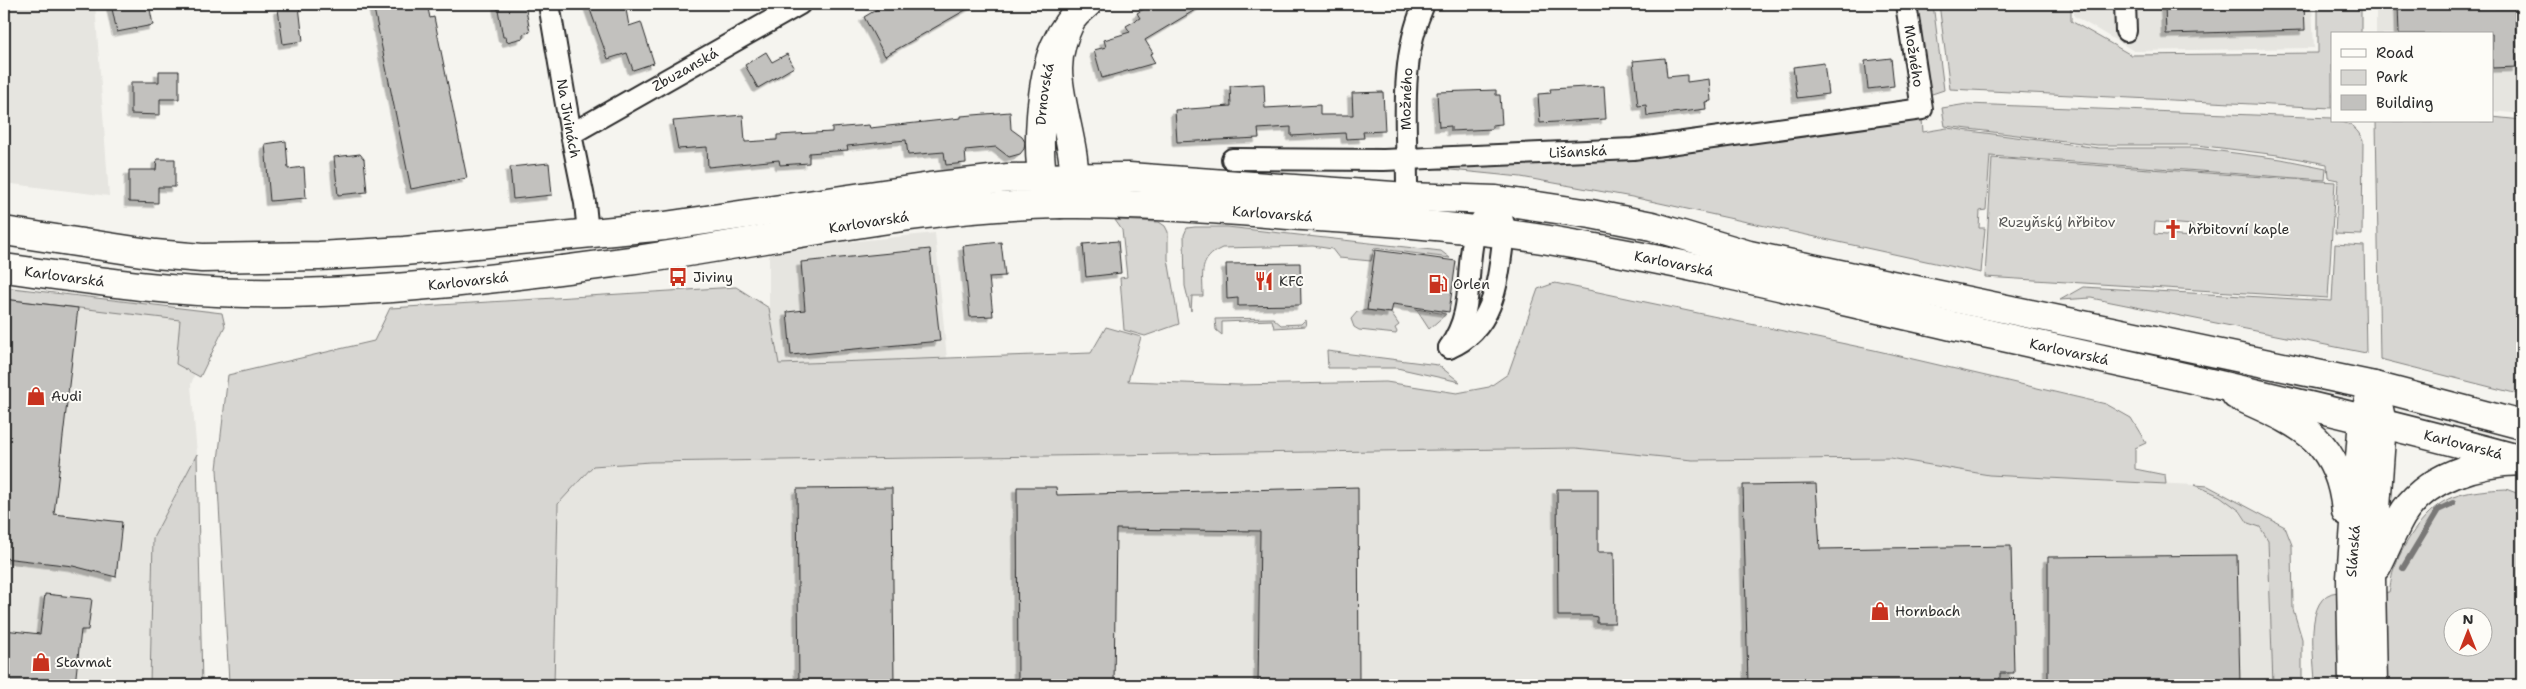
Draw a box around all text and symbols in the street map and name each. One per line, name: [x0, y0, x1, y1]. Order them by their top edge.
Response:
street label: Možného: [1900, 24, 1928, 88]
legend: [2331, 32, 2494, 122]
street label: Zbuzanská: [649, 43, 721, 95]
text: Road: [2376, 43, 2414, 63]
street label: Drnovská: [1031, 61, 1058, 126]
street label: Možného: [1397, 67, 1417, 131]
text: Park: [2376, 67, 2408, 87]
street label: Na Jivinách: [553, 77, 585, 160]
text: Building: [2376, 93, 2433, 113]
street label: Lišanská: [1548, 141, 1607, 162]
street label: Karlovarská: [1232, 202, 1314, 226]
street label: Karlovarská: [827, 207, 910, 237]
park label: Ruzyňský hřbitov: [1998, 213, 2116, 231]
church icon: hřbitovní kaple: [2162, 218, 2184, 240]
place label: hřbitovní kaple: [2188, 220, 2289, 238]
street label: Karlovarská: [1633, 246, 1716, 280]
street label: Karlovarská: [23, 262, 106, 291]
bus stop icon: Jiviny: [667, 266, 689, 288]
street label: Karlovarská: [427, 268, 510, 294]
place label: Jiviny: [693, 268, 733, 286]
restaurant icon: KFC: [1253, 270, 1275, 292]
place label: KFC: [1279, 272, 1304, 290]
fuel station icon: Orlen: [1427, 273, 1449, 295]
place label: Orlen: [1453, 275, 1490, 293]
street label: Karlovarská: [2028, 334, 2111, 369]
shop icon: Audi: [25, 385, 47, 407]
place label: Audi: [51, 387, 82, 405]
street label: Karlovarská: [2422, 426, 2505, 463]
street label: Slánská: [2342, 524, 2364, 578]
shop icon: Hornbach: [1869, 600, 1891, 622]
place label: Hornbach: [1895, 602, 1961, 620]
north arrow: [2444, 606, 2494, 656]
text: N: [2462, 610, 2474, 628]
shop icon: Stavmat: [30, 651, 52, 673]
place label: Stavmat: [56, 653, 112, 671]

